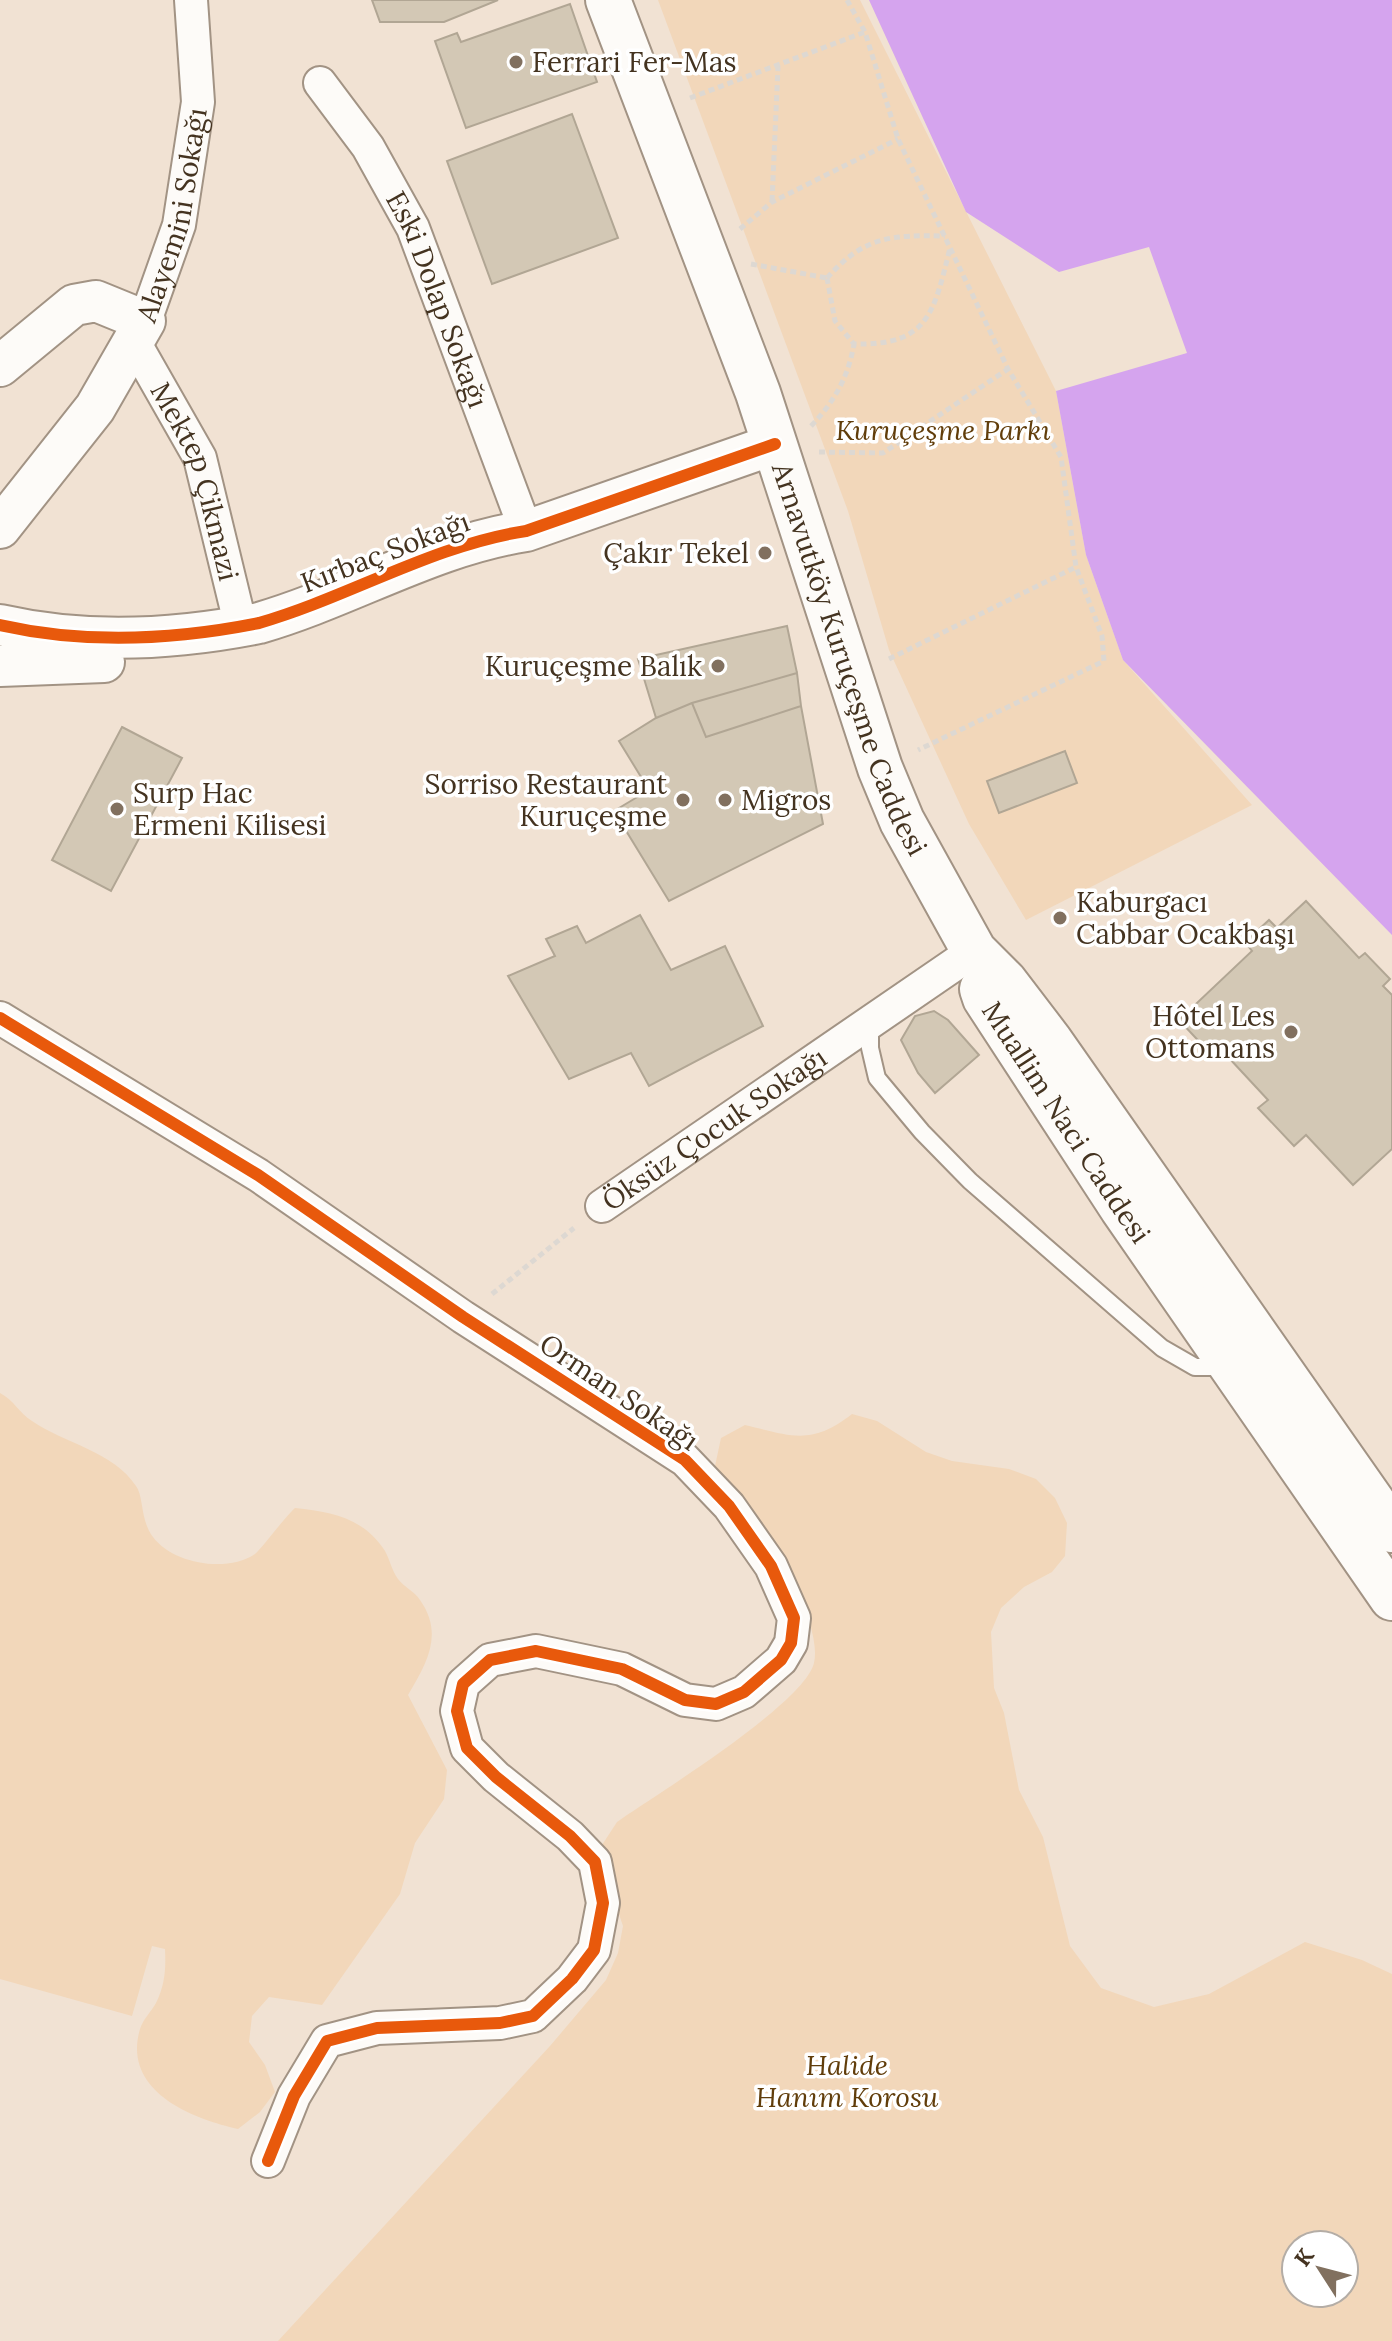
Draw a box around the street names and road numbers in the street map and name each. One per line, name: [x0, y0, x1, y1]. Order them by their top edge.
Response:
street label: Alayemini Sokağı: [128, 105, 215, 328]
street label: Eski Dolap Sokağı: [378, 185, 496, 413]
street label: Mektep Çikmazi: [143, 376, 247, 584]
street label: Arnavutköy Kuruçeşme Caddesi: [764, 457, 936, 862]
street label: Kırbaç Sokağı: [296, 503, 474, 601]
street label: Muallim Naci Caddesi: [974, 995, 1159, 1250]
street label: Öksüz Çocuk Sokağı: [595, 1039, 833, 1219]
street label: Orman Sokağı: [533, 1326, 705, 1458]

